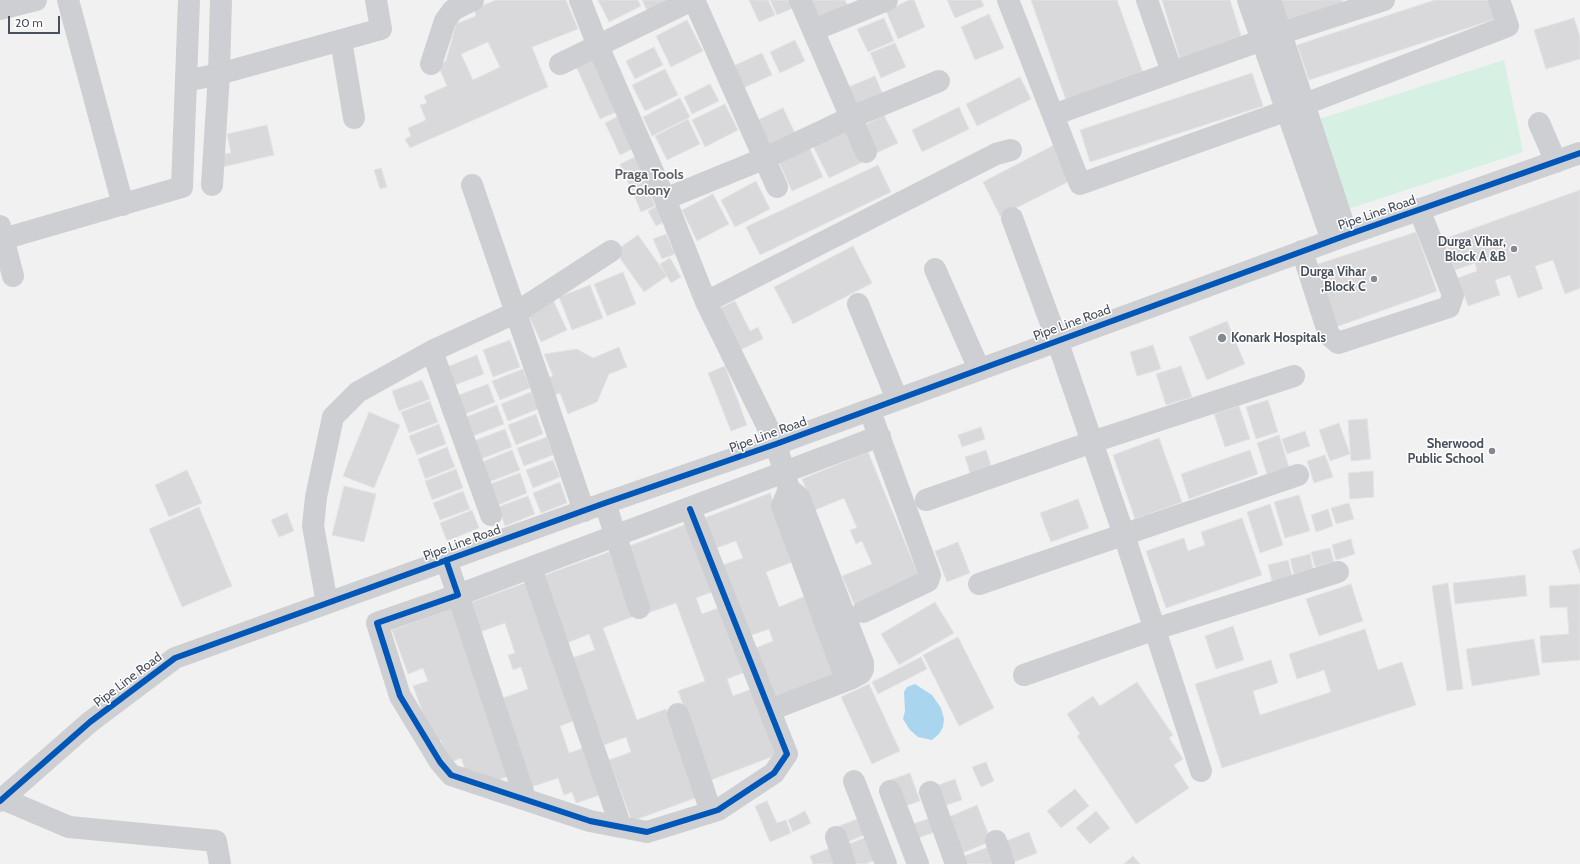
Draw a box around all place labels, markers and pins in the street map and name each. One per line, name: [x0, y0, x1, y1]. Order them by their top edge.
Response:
place label: Durga Vihar, Block A &B: [1438, 234, 1506, 265]
marker: Durga Vihar, Block A &B: [1509, 244, 1519, 254]
place label: Durga Vihar ,Block C: [1300, 264, 1366, 295]
marker: Durga Vihar ,Block C: [1369, 274, 1379, 284]
place label: Konark Hospitals: [1231, 330, 1326, 346]
marker: Konark Hospitals: [1216, 332, 1228, 344]
place label: Sherwood Public School: [1407, 436, 1484, 467]
marker: Sherwood Public School: [1487, 446, 1497, 456]

